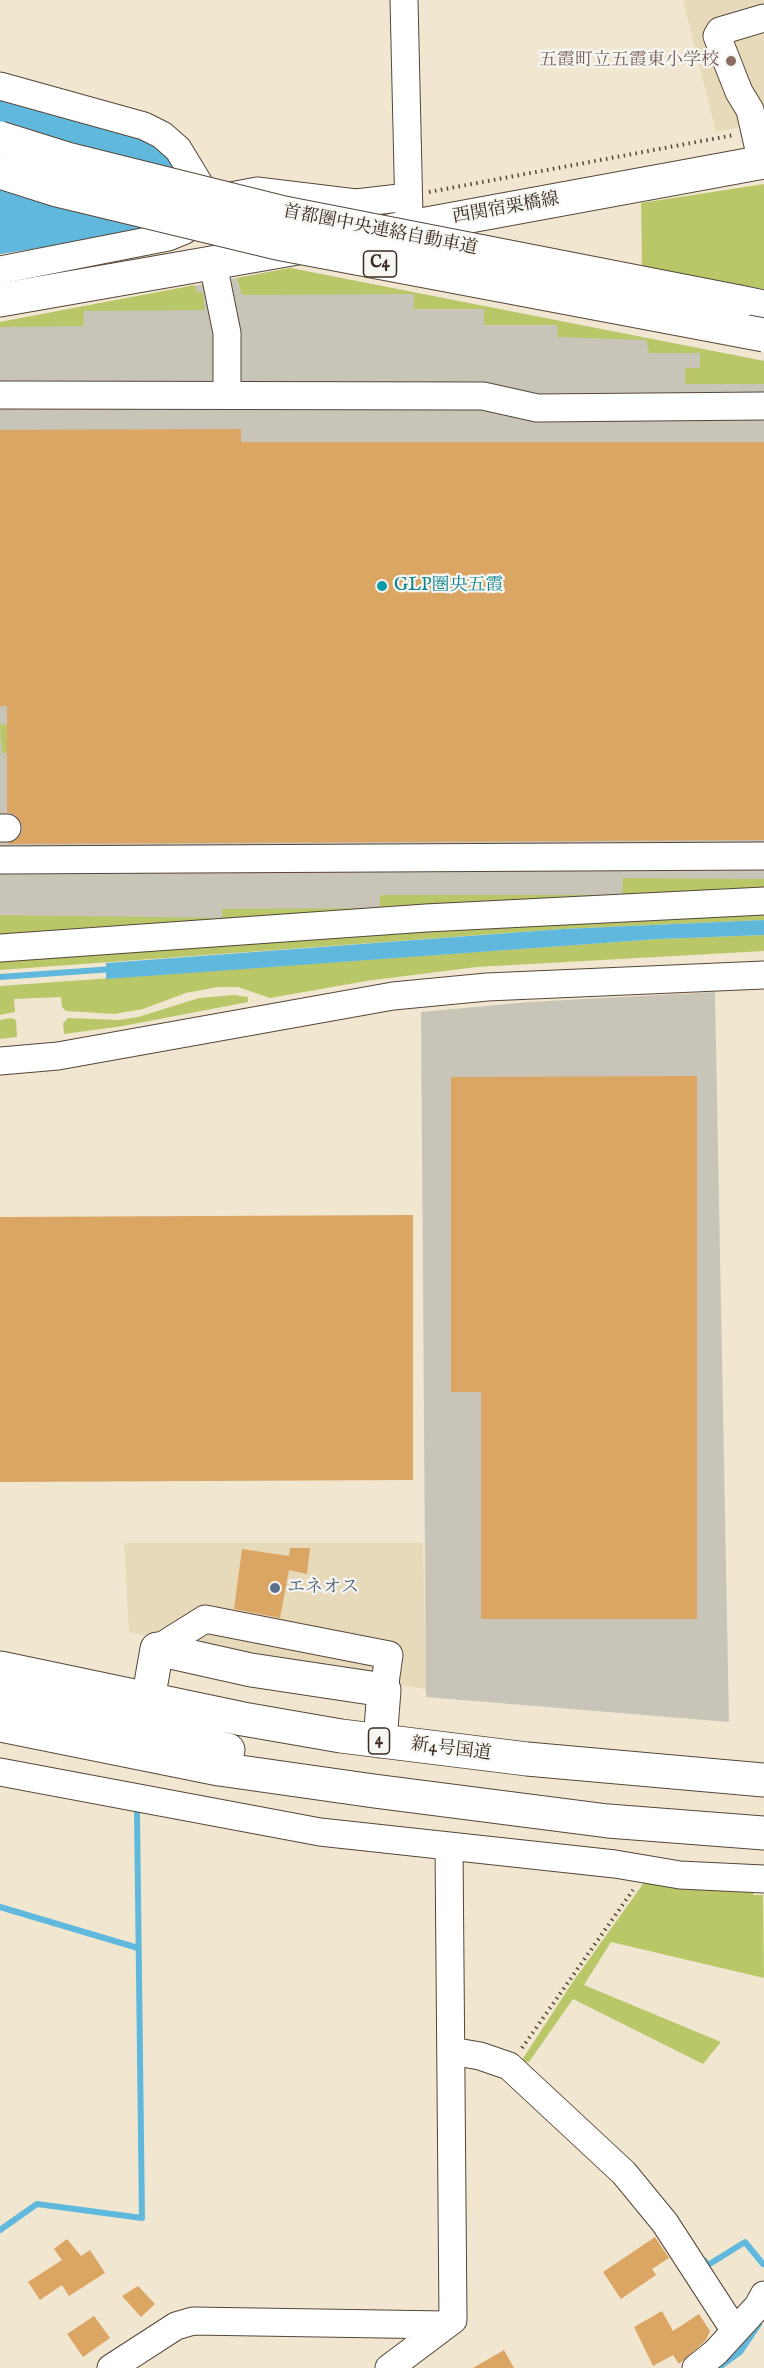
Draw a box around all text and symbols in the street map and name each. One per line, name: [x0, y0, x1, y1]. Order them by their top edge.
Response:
place label: 五霞町立五霞東小学校: [539, 50, 719, 72]
marker: 五霞町立五霞東小学校: [724, 54, 738, 68]
street label: 西関宿栗橋線: [451, 189, 561, 229]
street label: 首都圏中央連絡自動車道: [281, 202, 479, 260]
road number: C4: [364, 251, 397, 277]
place label: GLP圏央五霞: [394, 575, 504, 597]
marker: GLP圏央五霞: [375, 579, 389, 593]
place label: エネオス: [287, 1577, 359, 1599]
marker: エネオス: [268, 1581, 282, 1595]
road number: 4: [368, 1728, 389, 1754]
street label: 新4号国道: [410, 1734, 492, 1766]

